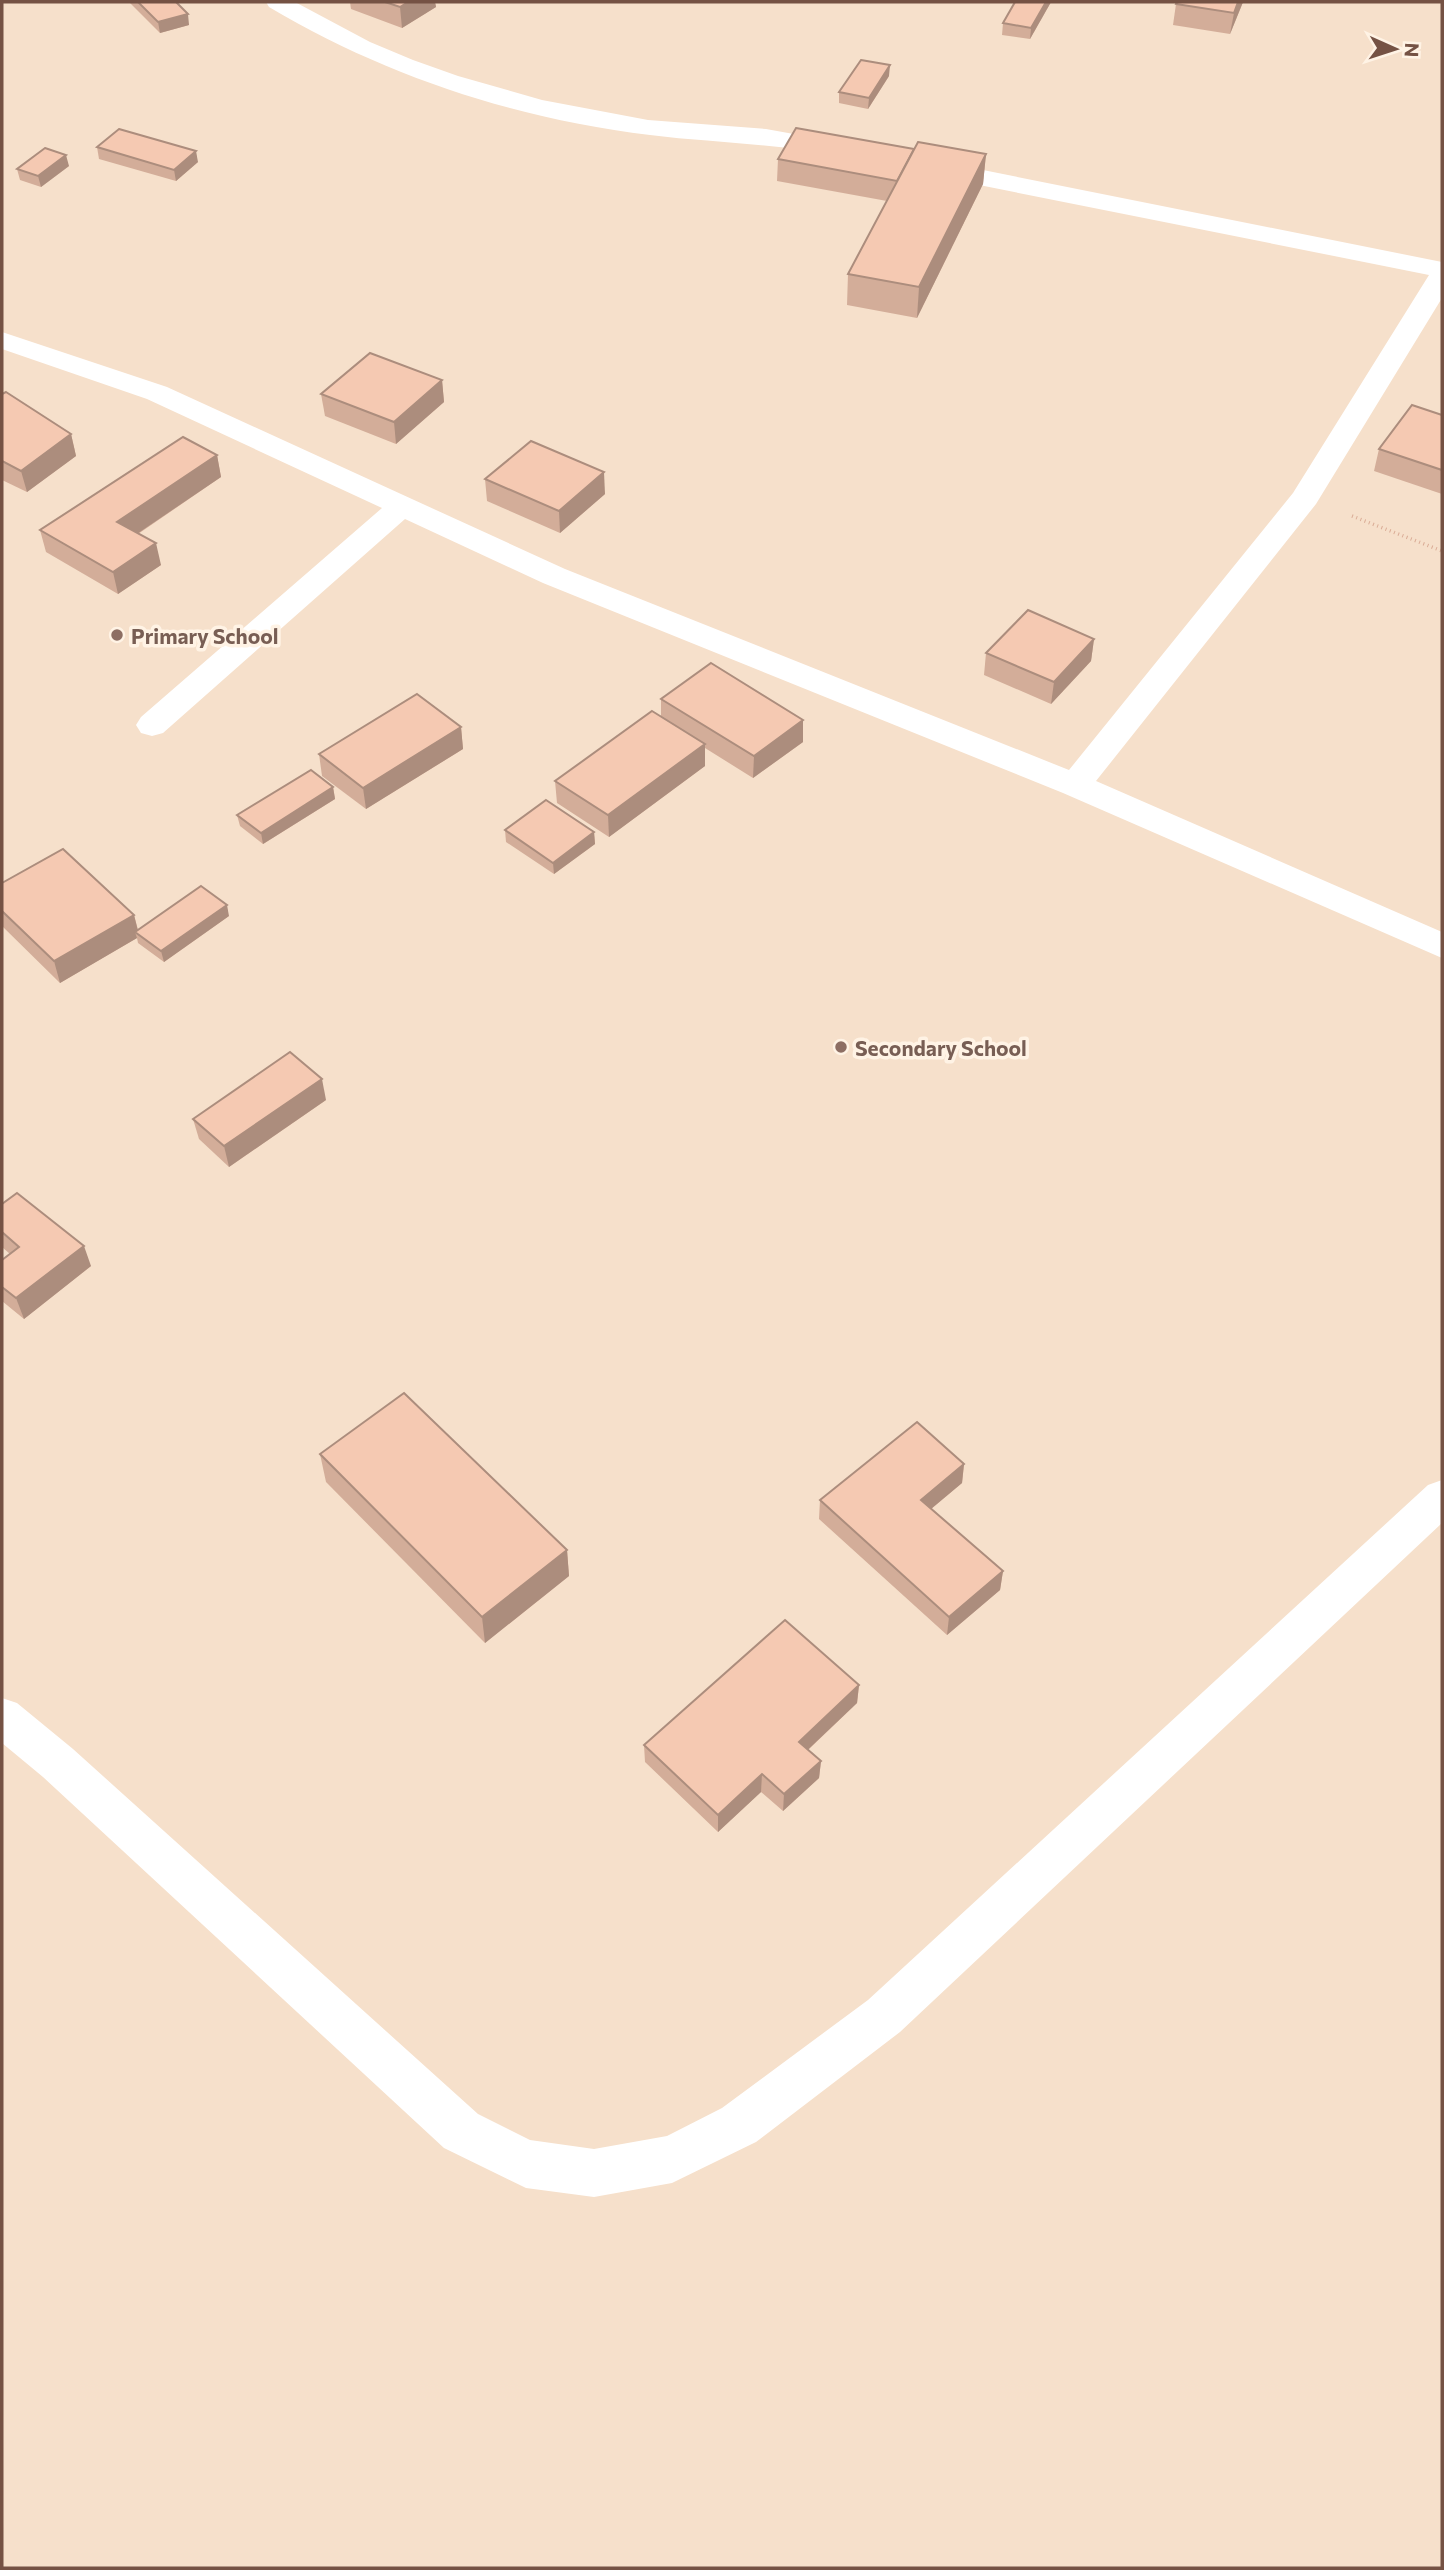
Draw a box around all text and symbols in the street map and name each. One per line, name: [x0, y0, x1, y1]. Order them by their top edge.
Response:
north arrow: [1360, 14, 1430, 84]
text: N: [1401, 42, 1424, 58]
place label: Primary School: [131, 623, 278, 648]
marker: Primary School: [109, 627, 125, 643]
place label: Secondary School: [855, 1035, 1027, 1060]
marker: Secondary School: [833, 1039, 849, 1055]

